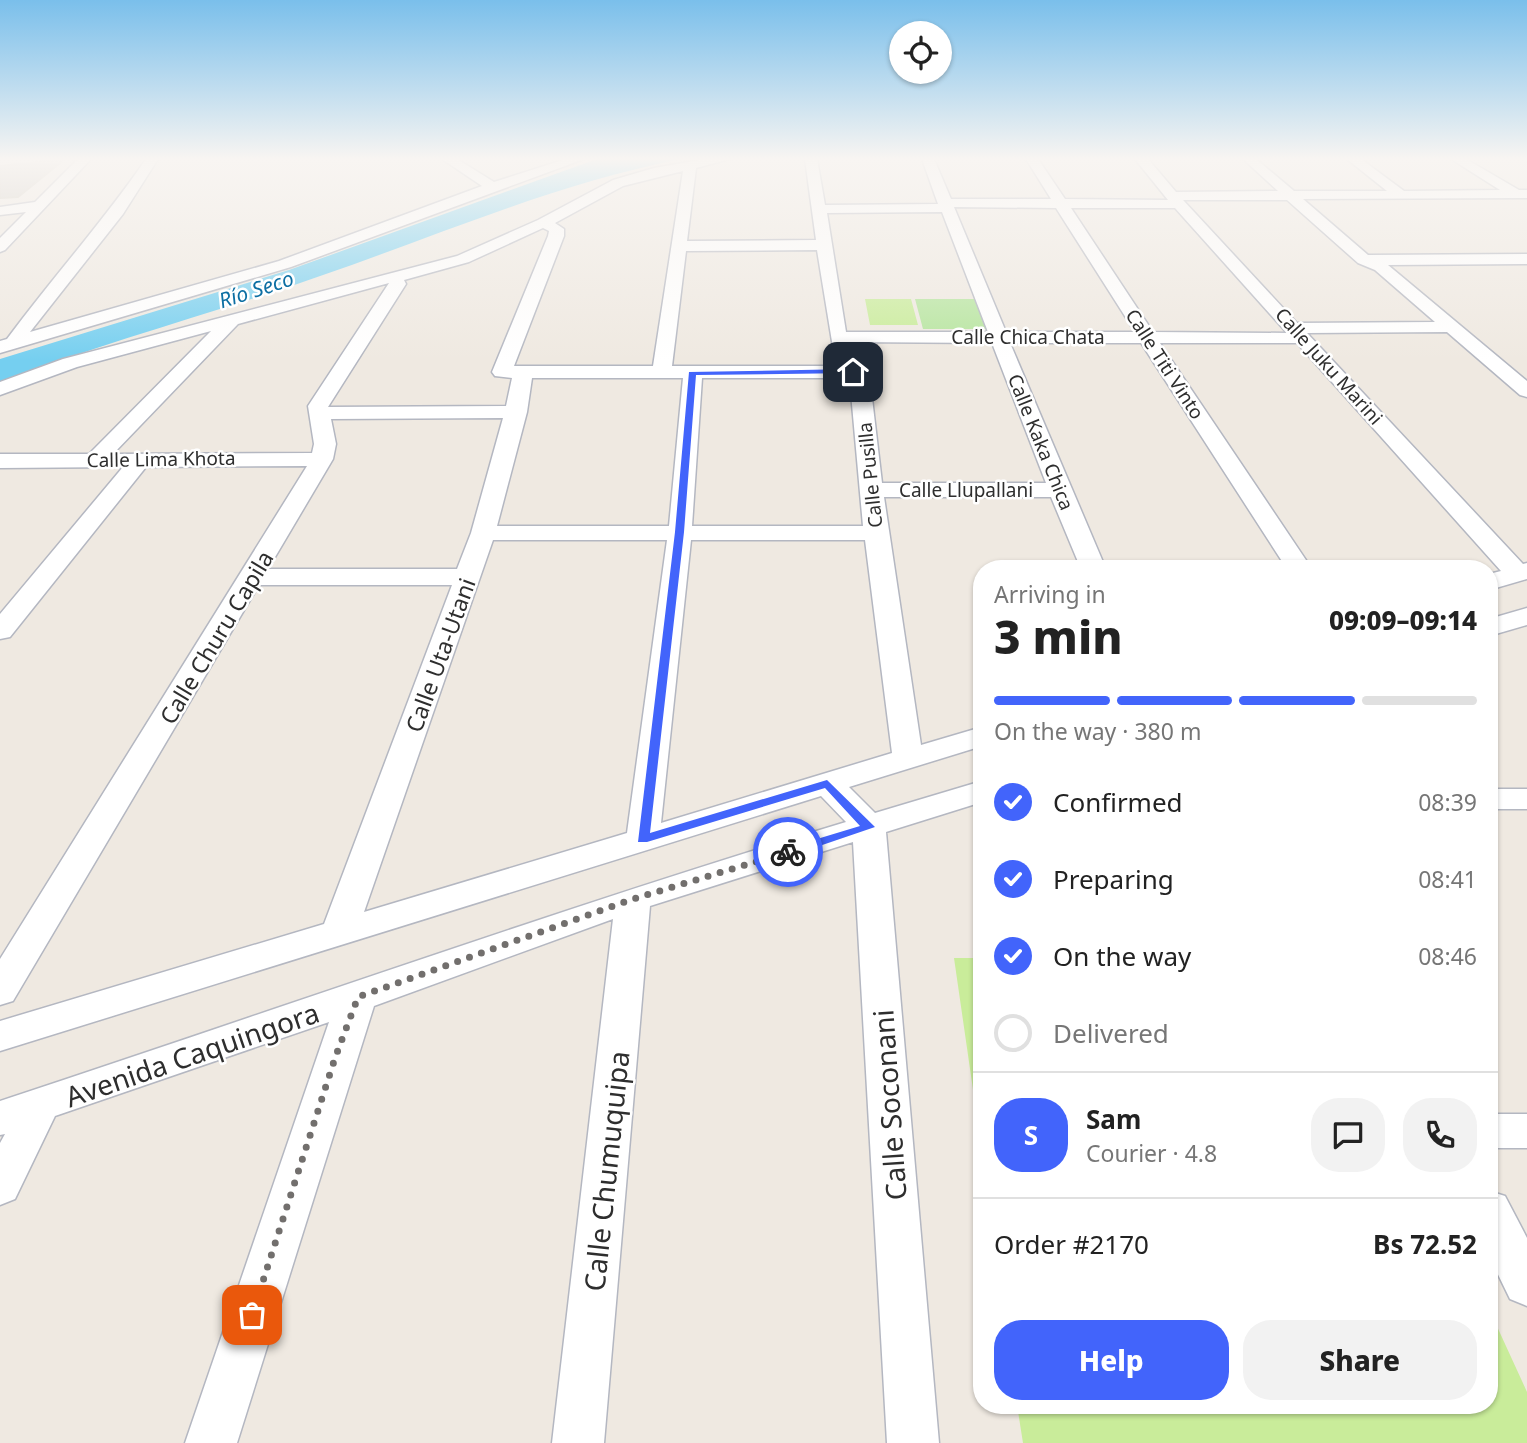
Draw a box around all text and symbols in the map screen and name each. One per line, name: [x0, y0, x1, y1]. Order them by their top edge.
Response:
map controls: [889, 21, 952, 84]
button: locate: [889, 21, 952, 84]
water label: Río Seco: [215, 264, 297, 314]
street label: Calle Juku Marini: [1269, 302, 1389, 430]
street label: Calle Titi Vinto: [1120, 304, 1210, 424]
street label: Calle Chica Chata: [951, 324, 1105, 350]
pin: [823, 342, 883, 402]
icon: home: [834, 353, 872, 391]
street label: Calle Kaka Chica: [1002, 370, 1080, 514]
street label: Calle Pusilla: [852, 421, 888, 529]
street label: Calle Lima Khota: [86, 445, 236, 473]
street label: Calle Llupallani: [899, 477, 1033, 503]
street label: Calle Churu Capila: [151, 544, 281, 730]
street label: Calle Uta-Utani: [397, 573, 483, 737]
text: Arriving in: [994, 578, 1106, 610]
text: 09:09–09:14: [1329, 602, 1477, 638]
text: 3 min: [994, 605, 1123, 667]
text: On the way · 380 m: [994, 715, 1201, 747]
icon: check: [994, 783, 1032, 821]
text: Confirmed: [1053, 784, 1183, 820]
text: 08:39: [1418, 786, 1477, 818]
courier: [753, 817, 823, 887]
icon: bike: [769, 833, 807, 871]
icon: check: [994, 860, 1032, 898]
text: Preparing: [1053, 861, 1174, 897]
text: 08:41: [1418, 863, 1477, 895]
icon: check: [994, 937, 1032, 975]
text: On the way: [1053, 938, 1191, 974]
text: 08:46: [1418, 940, 1477, 972]
street label: Avenida Caquingora: [60, 993, 324, 1115]
street label: Calle Soconani: [863, 1008, 915, 1202]
text: Delivered: [1053, 1015, 1169, 1051]
street label: Calle Chumuquipa: [574, 1049, 638, 1293]
button: chat: [1311, 1098, 1385, 1172]
button: phone: [1403, 1098, 1477, 1172]
text: Sam: [1086, 1101, 1141, 1137]
text: S: [1024, 1117, 1038, 1153]
text: Courier · 4.8: [1086, 1137, 1217, 1169]
text: Order #2170: [994, 1226, 1149, 1262]
text: Bs 72.52: [1373, 1226, 1477, 1262]
pin: [222, 1285, 282, 1345]
icon: bag: [233, 1296, 271, 1334]
button: Help: [994, 1320, 1229, 1400]
button: Share: [1243, 1320, 1477, 1400]

